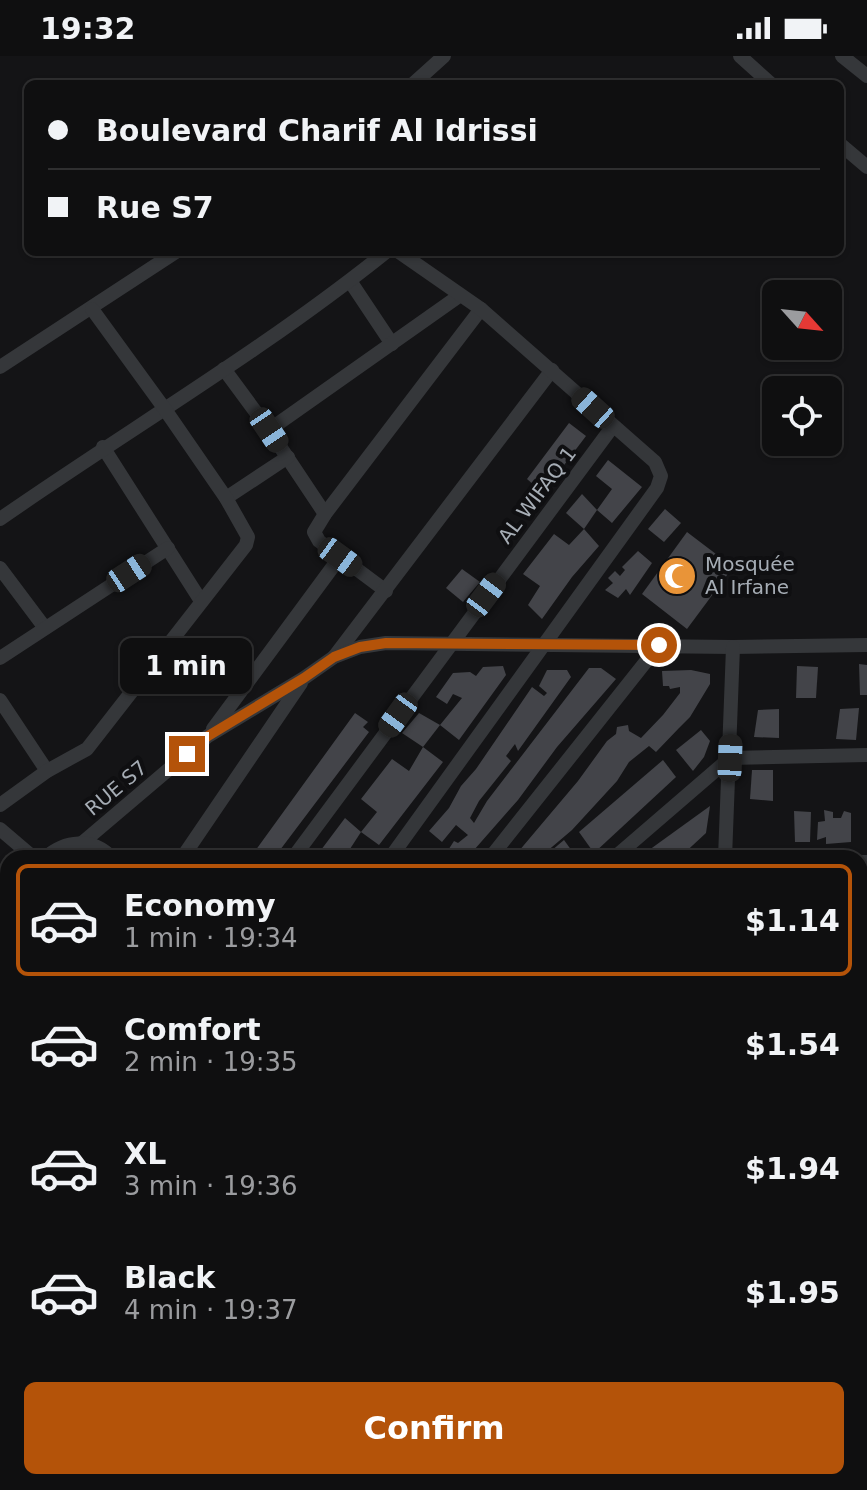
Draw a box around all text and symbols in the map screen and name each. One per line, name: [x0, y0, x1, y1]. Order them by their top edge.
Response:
text: 19:32: [40, 11, 136, 46]
text: Boulevard Charif Al Idrissi: [96, 113, 538, 148]
text: Rue S7: [96, 190, 214, 225]
north arrow: [762, 280, 842, 360]
map controls: [762, 280, 842, 456]
button: locate: [762, 376, 842, 456]
car: [567, 383, 619, 433]
car: [246, 403, 292, 457]
street label: AL WIFAQ 1: [493, 442, 581, 548]
car: [314, 533, 366, 581]
car: [102, 550, 156, 596]
place label: Mosquée Al Irfane: [705, 552, 795, 599]
mosque icon: Mosquée Al Irfane: [656, 555, 698, 597]
car: [462, 569, 510, 621]
route start: [641, 627, 677, 663]
callout: 1 min: [121, 638, 253, 694]
text: 1 min: [145, 651, 227, 681]
car: [374, 689, 422, 741]
car: [717, 734, 743, 782]
route end: [169, 736, 205, 772]
street label: RUE S7: [80, 755, 152, 821]
icon: car: [28, 884, 100, 956]
text: Economy: [124, 888, 276, 923]
text: $1.14: [745, 903, 840, 938]
text: 1 min · 19:34: [124, 923, 298, 953]
icon: car: [28, 1008, 100, 1080]
text: Comfort: [124, 1012, 261, 1047]
text: $1.54: [745, 1027, 840, 1062]
text: 2 min · 19:35: [124, 1047, 298, 1077]
icon: car: [28, 1132, 100, 1204]
text: XL: [124, 1136, 166, 1171]
text: $1.94: [745, 1151, 840, 1186]
text: 3 min · 19:36: [124, 1171, 298, 1201]
icon: car: [28, 1256, 100, 1328]
text: Black: [124, 1260, 215, 1295]
text: $1.95: [745, 1275, 840, 1310]
text: 4 min · 19:37: [124, 1295, 298, 1325]
button: Confirm: [24, 1382, 844, 1474]

